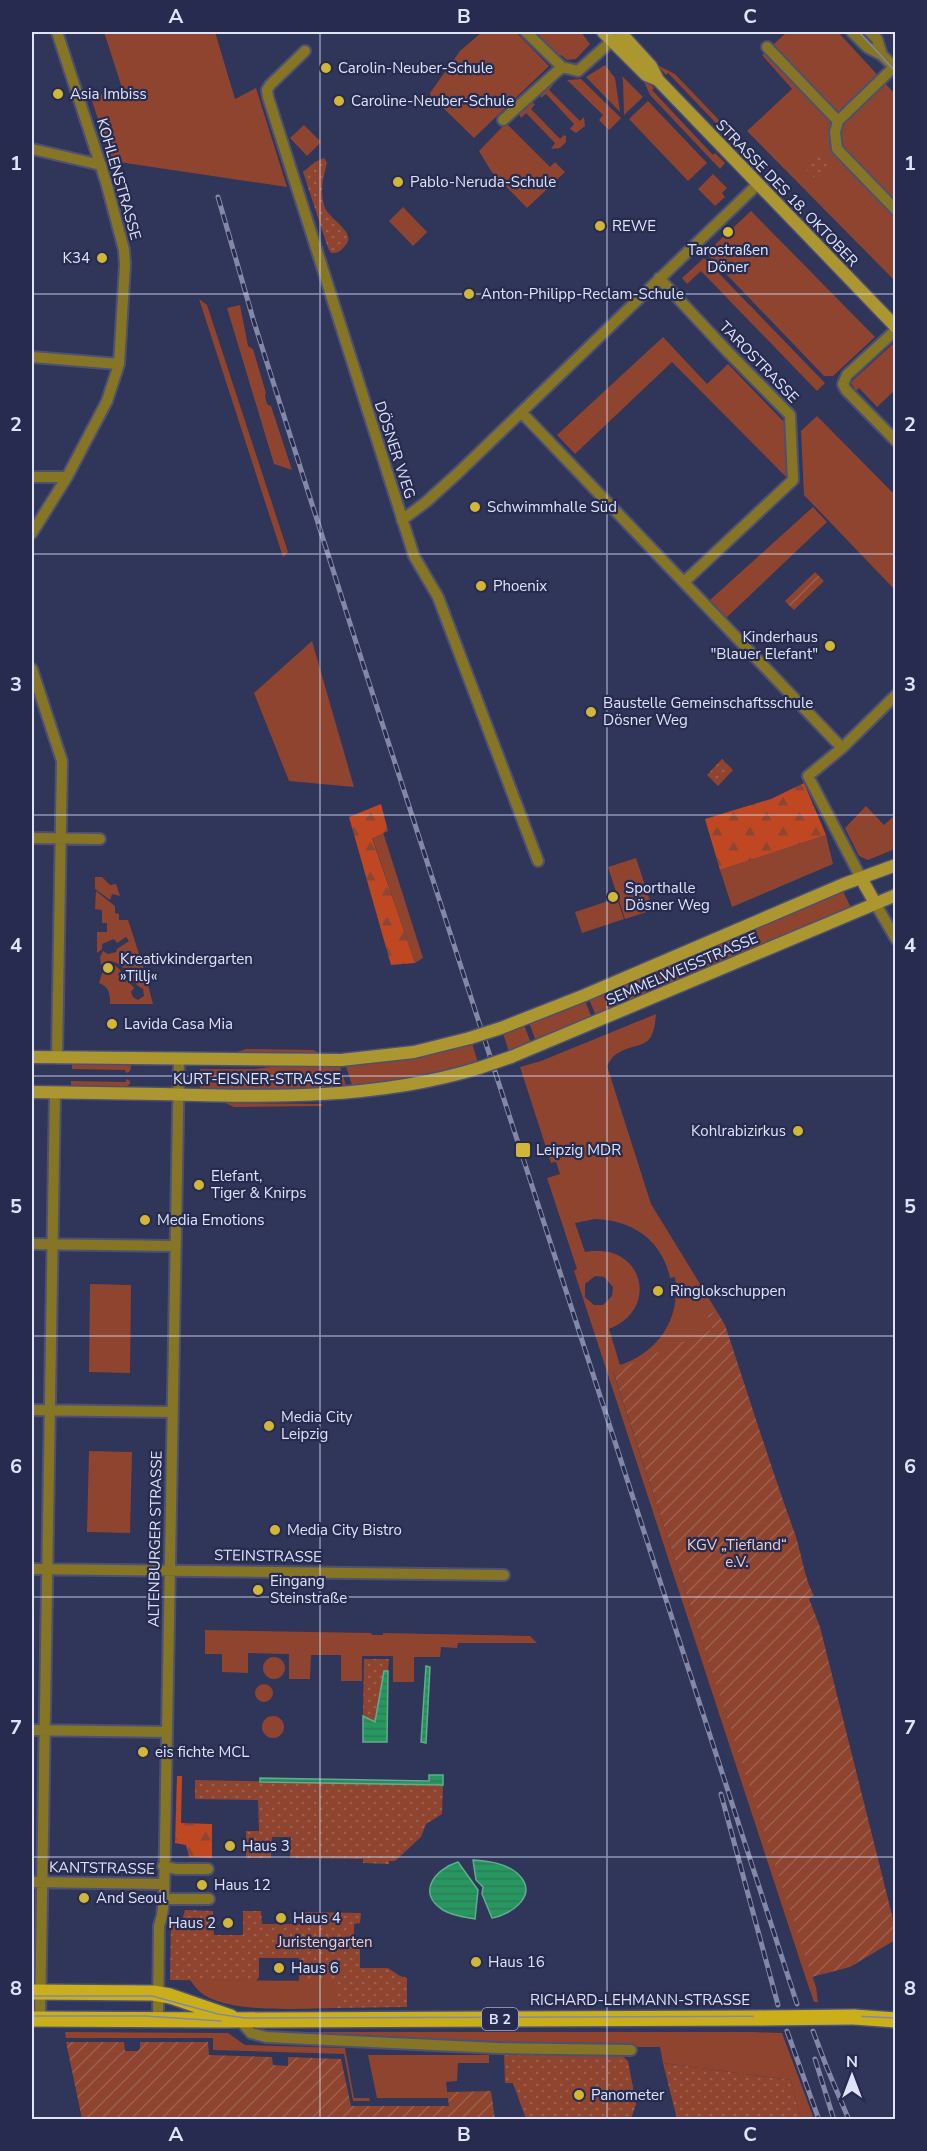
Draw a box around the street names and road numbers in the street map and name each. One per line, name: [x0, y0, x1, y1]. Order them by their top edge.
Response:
street label: STRASSE DES 18. OKTOBER: [711, 115, 863, 271]
street label: KOHLENSTRASSE: [92, 116, 146, 242]
street label: TAROSTRASSE: [715, 317, 803, 407]
street label: DÖSNER WEG: [370, 399, 420, 501]
street label: SEMMELWEISSTRASSE: [603, 928, 761, 1010]
street label: KURT-EISNER-STRASSE: [173, 1069, 341, 1089]
street label: ALTENBURGER STRASSE: [143, 1451, 167, 1627]
street label: STEINSTRASSE: [214, 1545, 322, 1567]
street label: KANTSTRASSE: [49, 1857, 155, 1879]
street label: RICHARD-LEHMANN-STRASSE: [530, 1990, 750, 2010]
road number: B 2: [482, 2008, 518, 2030]

